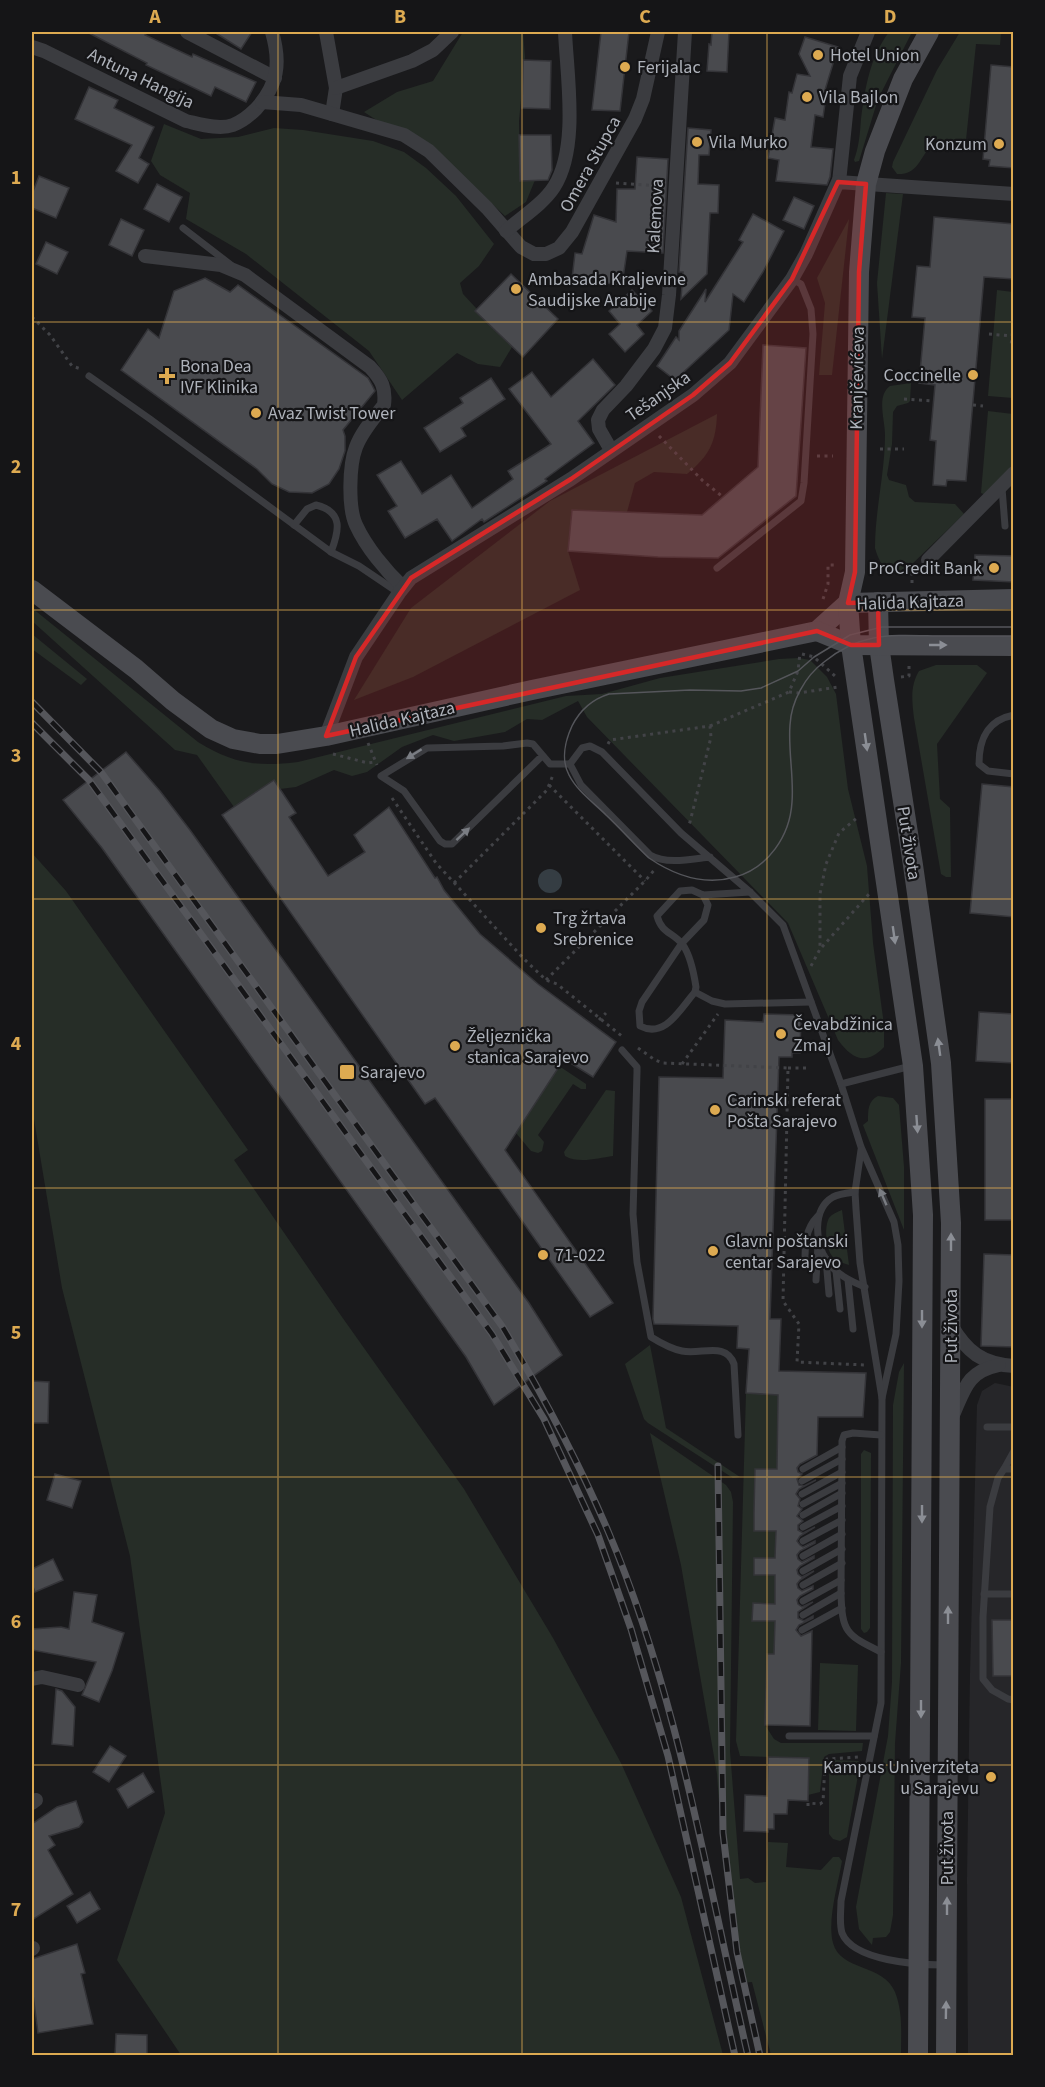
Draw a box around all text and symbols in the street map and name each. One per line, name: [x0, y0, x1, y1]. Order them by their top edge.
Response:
text: A: [148, 3, 161, 31]
text: B: [394, 3, 406, 31]
text: C: [639, 3, 651, 31]
text: D: [884, 3, 896, 31]
street label: Antuna Hangija: [83, 42, 198, 115]
place label: Hotel Union: [830, 43, 920, 68]
marker: Hotel Union: [811, 48, 825, 62]
place label: Ferijalac: [637, 55, 701, 80]
marker: Ferijalac: [618, 60, 632, 74]
place label: Vila Bajlon: [819, 85, 898, 110]
marker: Vila Bajlon: [800, 90, 814, 104]
street label: Omera Stupca: [554, 112, 627, 217]
place label: Vila Murko: [709, 130, 787, 155]
place label: Konzum: [925, 132, 987, 157]
marker: Vila Murko: [690, 135, 704, 149]
marker: Konzum: [992, 137, 1006, 151]
text: 1: [11, 164, 21, 192]
street label: Kalemova: [641, 178, 670, 254]
place label: Ambasada Kraljevine Saudijske Arabije: [528, 267, 686, 313]
marker: Ambasada Kraljevine Saudijske Arabije: [509, 282, 523, 296]
street label: Kranjčevićeva: [844, 326, 871, 430]
place label: Bona Dea IVF Klinika: [180, 354, 258, 400]
place label: Coccinelle: [884, 363, 961, 388]
street label: Tešanjska: [621, 365, 696, 428]
marker: Bona Dea IVF Klinika: [158, 367, 176, 385]
marker: Coccinelle: [966, 368, 980, 382]
place label: Avaz Twist Tower: [268, 401, 396, 426]
marker: Avaz Twist Tower: [249, 406, 263, 420]
text: 2: [11, 453, 21, 481]
place label: ProCredit Bank: [868, 556, 982, 581]
marker: ProCredit Bank: [987, 561, 1001, 575]
street label: Halida Kajtaza: [856, 588, 964, 617]
one-way arrow: [928, 640, 947, 650]
street label: Halida Kajtaza: [347, 695, 457, 744]
one-way arrow: [861, 732, 870, 751]
text: 3: [11, 742, 21, 770]
one-way arrow: [406, 749, 422, 760]
street label: Put života: [890, 804, 927, 882]
one-way arrow: [455, 827, 469, 841]
place label: Trg žrtava Srebrenice: [553, 906, 634, 952]
marker: Trg žrtava Srebrenice: [534, 921, 548, 935]
one-way arrow: [889, 925, 898, 944]
place label: Čevabdžinica Zmaj: [793, 1012, 893, 1058]
place label: Željeznička stanica Sarajevo: [467, 1024, 589, 1070]
marker: Čevabdžinica Zmaj: [774, 1027, 788, 1041]
text: 4: [11, 1030, 22, 1058]
one-way arrow: [934, 1037, 943, 1056]
marker: Željeznička stanica Sarajevo: [448, 1039, 462, 1053]
place label: Sarajevo: [360, 1060, 425, 1085]
marker: Sarajevo: [338, 1063, 356, 1081]
place label: Carinski referat Pošta Sarajevo: [727, 1088, 841, 1134]
marker: Carinski referat Pošta Sarajevo: [708, 1103, 722, 1117]
one-way arrow: [912, 1115, 921, 1134]
one-way arrow: [878, 1188, 887, 1206]
place label: Glavni poštanski centar Sarajevo: [725, 1229, 848, 1275]
one-way arrow: [946, 1232, 956, 1251]
place label: 71-022: [555, 1243, 605, 1268]
marker: Glavni poštanski centar Sarajevo: [706, 1244, 720, 1258]
marker: 71-022: [536, 1248, 550, 1262]
street label: Put života: [939, 1289, 964, 1363]
one-way arrow: [918, 1310, 927, 1329]
text: 5: [11, 1319, 21, 1347]
one-way arrow: [917, 1505, 927, 1524]
one-way arrow: [943, 1606, 953, 1625]
text: 6: [11, 1608, 21, 1636]
one-way arrow: [916, 1700, 926, 1719]
place label: Kampus Univerziteta u Sarajevu: [823, 1755, 979, 1801]
marker: Kampus Univerziteta u Sarajevu: [984, 1770, 998, 1784]
street label: Put života: [935, 1811, 960, 1885]
text: 7: [11, 1896, 21, 1924]
one-way arrow: [942, 1897, 952, 1916]
one-way arrow: [941, 2001, 951, 2020]

